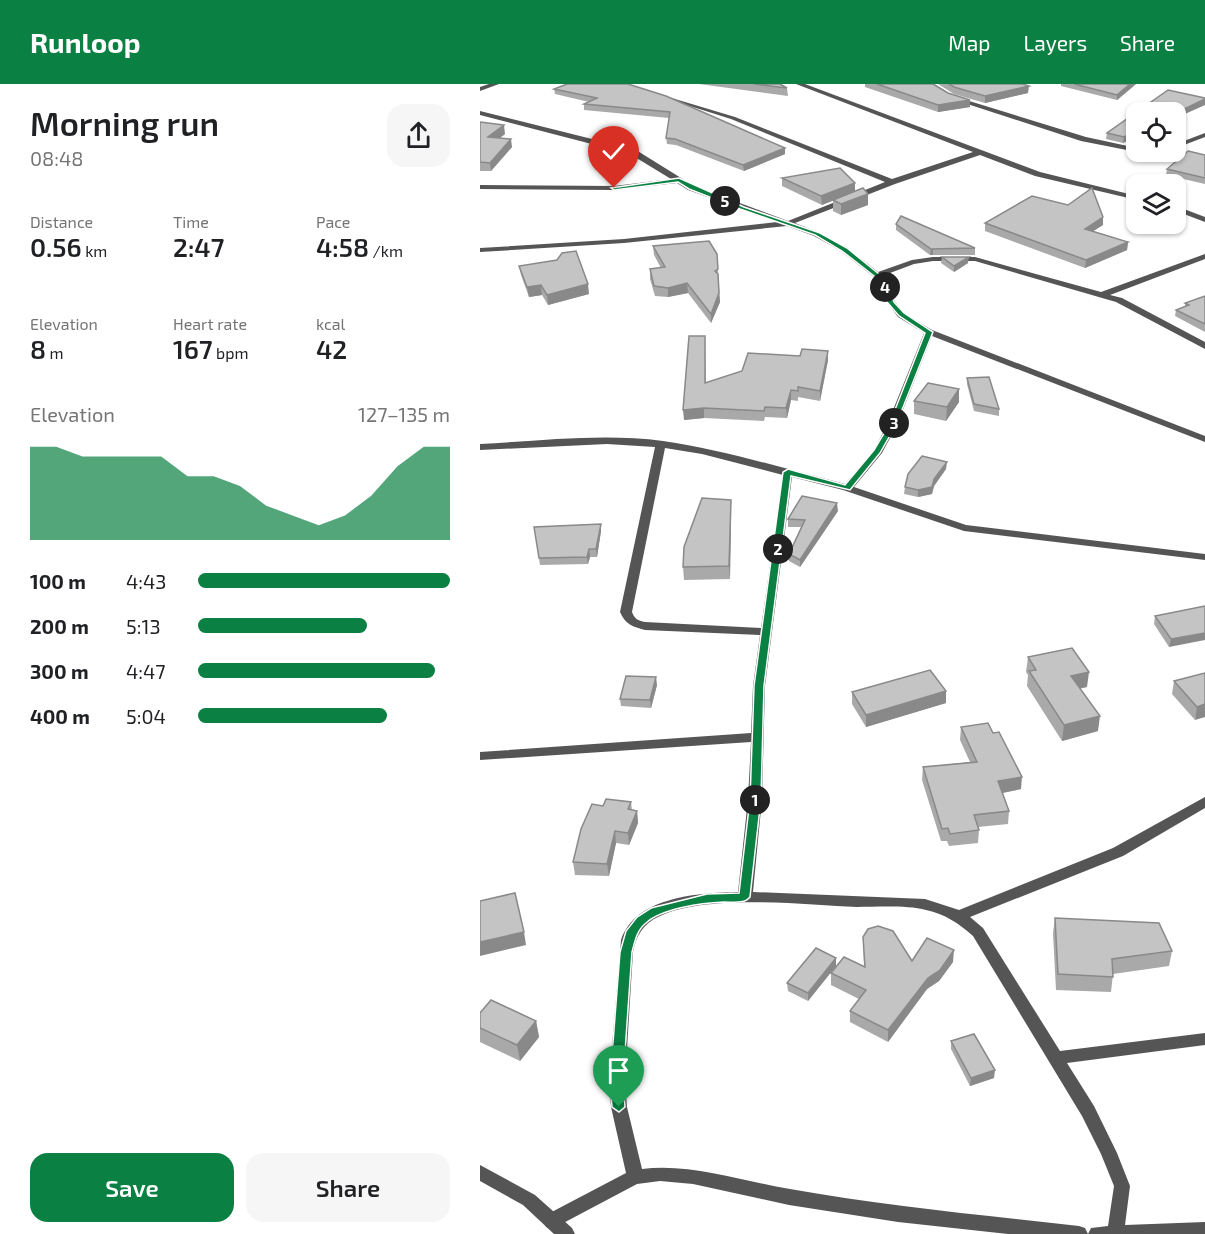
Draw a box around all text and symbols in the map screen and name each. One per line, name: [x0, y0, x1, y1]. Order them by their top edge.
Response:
text: Runloop: [30, 25, 141, 59]
text: Map: [948, 30, 990, 55]
text: Layers: [1023, 30, 1087, 55]
text: Share: [1120, 30, 1175, 55]
map controls: [1126, 102, 1186, 234]
button: locate: [1126, 102, 1186, 162]
text: Morning run: [30, 103, 219, 143]
button: share: [387, 104, 450, 167]
pin: [588, 126, 639, 188]
icon: check: [597, 135, 630, 168]
text: 08:48: [30, 146, 83, 170]
button: layers: [1126, 174, 1186, 234]
pin: 5: [710, 186, 740, 216]
text: 5: [721, 191, 729, 210]
text: Distance: [30, 212, 93, 231]
text: Time: [173, 212, 209, 231]
text: Pace: [316, 212, 350, 231]
text: 0.56: [30, 231, 82, 262]
text: 2:47: [173, 231, 224, 262]
text: 4:58: [316, 231, 369, 262]
text: km: [82, 241, 107, 260]
text: /km: [369, 241, 403, 260]
pin: 4: [870, 272, 900, 302]
text: 4: [880, 277, 890, 296]
text: Elevation: [30, 314, 98, 333]
text: Heart rate: [173, 314, 247, 333]
text: kcal: [316, 314, 345, 333]
text: 8: [30, 333, 46, 364]
text: 167: [173, 333, 213, 364]
text: 42: [316, 333, 347, 364]
text: m: [46, 343, 64, 362]
text: bpm: [213, 343, 249, 362]
text: Elevation: [30, 402, 115, 426]
text: 127–135 m: [358, 402, 450, 426]
pin: 3: [879, 408, 909, 438]
text: 3: [889, 413, 899, 432]
pin: 2: [763, 534, 793, 564]
text: 2: [773, 539, 783, 558]
text: 100 m: [30, 569, 86, 593]
text: 4:43: [126, 569, 166, 593]
text: 200 m: [30, 614, 89, 638]
text: 5:13: [126, 614, 161, 638]
text: 300 m: [30, 659, 89, 683]
text: 4:47: [126, 659, 166, 683]
text: 400 m: [30, 704, 90, 728]
text: 5:04: [126, 704, 166, 728]
pin: 1: [740, 785, 770, 815]
text: 1: [752, 790, 758, 809]
pin: [593, 1045, 644, 1107]
icon: arrive: [602, 1054, 635, 1087]
button: Save: [30, 1153, 234, 1222]
button: Share: [246, 1153, 450, 1222]

